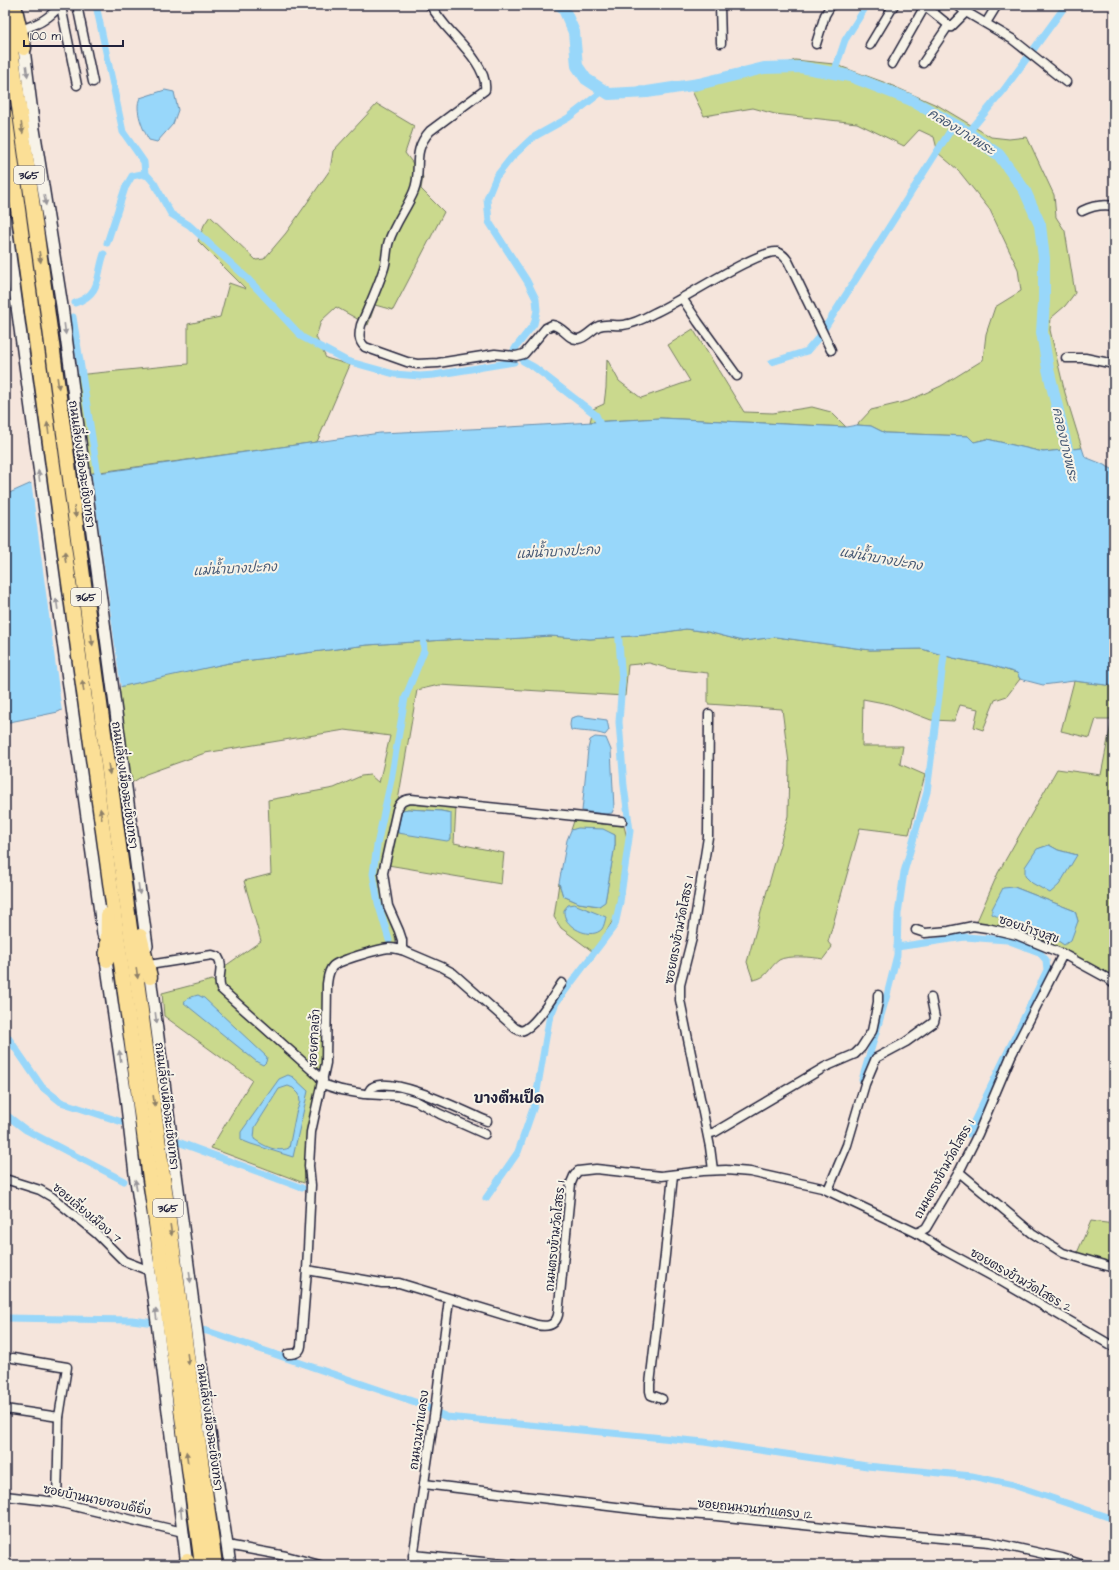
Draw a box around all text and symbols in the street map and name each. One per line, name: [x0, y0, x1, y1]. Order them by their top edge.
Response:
scale bar: [24, 22, 123, 48]
text: 100 m: [30, 28, 61, 45]
one-way arrow: [24, 65, 30, 77]
water label: คลองบางพระ: [925, 104, 1000, 160]
one-way arrow: [19, 122, 25, 134]
road number: 365: [14, 166, 44, 184]
one-way arrow: [42, 194, 48, 206]
one-way arrow: [37, 251, 43, 263]
one-way arrow: [61, 323, 68, 335]
one-way arrow: [54, 377, 61, 389]
street label: ถนนเลี่ยงเมืองฉะเชิงเทรา: [64, 399, 102, 529]
water label: คลองบางพระ: [1048, 405, 1083, 485]
one-way arrow: [45, 422, 51, 434]
one-way arrow: [36, 470, 42, 482]
one-way arrow: [72, 505, 78, 518]
water label: แม่น้ำบางปะกง: [516, 537, 602, 563]
water label: แม่น้ำบางปะกง: [838, 539, 926, 575]
one-way arrow: [62, 551, 68, 563]
water label: แม่น้ำบางปะกง: [193, 554, 279, 580]
road number: 365: [71, 588, 101, 606]
one-way arrow: [54, 598, 60, 610]
one-way arrow: [89, 634, 95, 646]
one-way arrow: [80, 680, 86, 692]
street label: ถนนเลี่ยงเมืองฉะเชิงเทรา: [107, 720, 145, 850]
one-way arrow: [106, 763, 112, 775]
one-way arrow: [98, 808, 104, 821]
street label: ซอยตรงข้ามวัดโสธร 1: [661, 874, 698, 985]
one-way arrow: [136, 883, 142, 895]
street label: ซอยบำรุงสุข: [996, 911, 1061, 948]
one-way arrow: [134, 967, 140, 979]
street label: ซอยศาลเจ้า: [304, 1008, 325, 1068]
one-way arrow: [153, 1012, 159, 1024]
street label: ถนนเลี่ยงเมืองฉะเชิงเทรา: [150, 1041, 186, 1171]
one-way arrow: [117, 1050, 123, 1063]
district label: บางตีนเป็ด: [474, 1088, 544, 1109]
one-way arrow: [151, 1095, 157, 1108]
street label: ถนนตรงข้ามวัดโสธร 1: [910, 1116, 979, 1222]
street label: ซอยเลี่ยงเมือง 7: [48, 1177, 127, 1248]
one-way arrow: [133, 1179, 139, 1192]
street label: ถนนตรงข้ามวัดโสธร 1: [541, 1179, 570, 1292]
road number: 365: [153, 1199, 183, 1217]
one-way arrow: [168, 1224, 174, 1236]
street label: ซอยตรงข้ามวัดโสธร 2: [967, 1244, 1075, 1317]
one-way arrow: [187, 1271, 194, 1283]
one-way arrow: [153, 1308, 160, 1320]
one-way arrow: [185, 1353, 191, 1365]
street label: ถนนเลี่ยงเมืองฉะเชิงเทรา: [192, 1362, 230, 1492]
street label: ถนนวนท่าแครง: [405, 1389, 434, 1471]
one-way arrow: [184, 1451, 190, 1463]
street label: ซอยบ้านนายชอบดียิ่ง: [41, 1478, 153, 1520]
street label: ซอยถนนวนท่าแครง 12: [696, 1495, 814, 1524]
one-way arrow: [178, 1506, 184, 1518]

